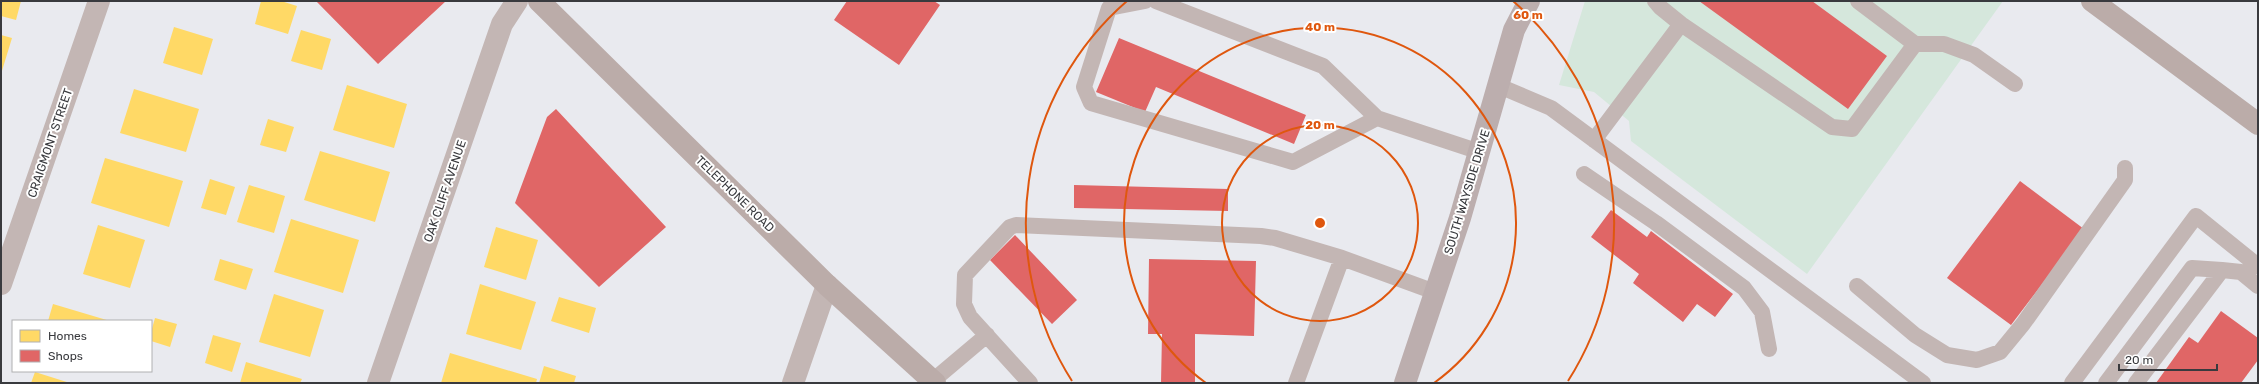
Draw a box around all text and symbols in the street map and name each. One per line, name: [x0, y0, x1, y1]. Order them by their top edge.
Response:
text: 60 m: [1513, 8, 1543, 22]
text: 40 m: [1305, 20, 1335, 34]
street label: CRAIGMONT STREET: [25, 86, 75, 199]
text: 20 m: [1305, 118, 1335, 132]
street label: SOUTH WAYSIDE DRIVE: [1441, 128, 1493, 256]
street label: OAK CLIFF AVENUE: [421, 138, 469, 244]
street label: TELEPHONE ROAD: [693, 153, 777, 235]
centre of rings: [1313, 216, 1327, 230]
legend: [12, 320, 152, 372]
text: Homes: [48, 329, 87, 343]
scale bar: [2119, 346, 2217, 372]
text: Shops: [48, 349, 83, 363]
text: 20 m: [2125, 353, 2153, 367]

